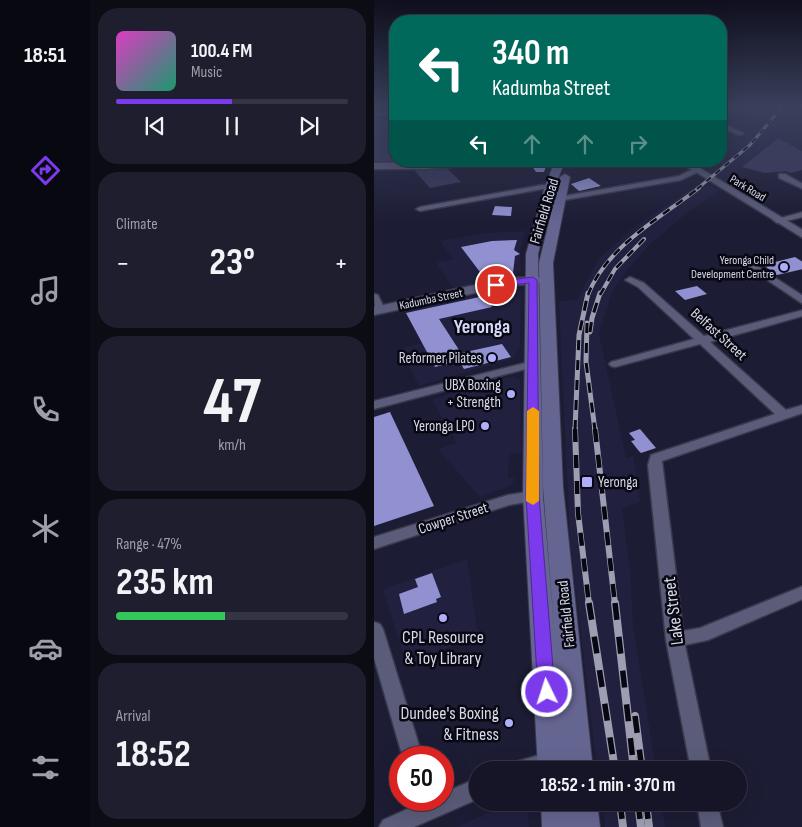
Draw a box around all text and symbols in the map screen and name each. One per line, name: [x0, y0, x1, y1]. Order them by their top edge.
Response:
text: 340 m: [492, 32, 569, 75]
icon: left: [409, 35, 474, 100]
text: 100.4 FM: [191, 40, 252, 63]
text: 18:51: [24, 42, 66, 69]
text: Music: [191, 63, 222, 82]
text: Kadumba Street: [492, 75, 610, 102]
icon: previous: [141, 112, 169, 140]
icon: pause: [218, 112, 246, 140]
icon: next: [295, 112, 323, 140]
icon: left: [465, 130, 493, 158]
icon: ahead: [518, 130, 546, 158]
icon: ahead: [571, 130, 599, 158]
icon: right: [624, 130, 652, 158]
icon: directions: [28, 153, 63, 188]
street label: Park Road: [727, 172, 769, 205]
street label: Fairfield Road: [526, 176, 563, 246]
text: Climate: [116, 215, 158, 234]
text: 23°: [209, 240, 255, 285]
text: −: [116, 247, 130, 280]
text: +: [334, 247, 348, 280]
place label: Yeronga Child Development Centre: [691, 253, 774, 282]
marker: Yeronga Child Development Centre: [778, 261, 790, 273]
pin: [475, 264, 517, 306]
icon: arrive: [482, 271, 510, 299]
icon: music: [28, 273, 63, 308]
street label: Kadumba Street: [398, 285, 465, 314]
street label: Belfast Street: [687, 304, 751, 365]
district label: Yeronga: [454, 315, 510, 339]
place label: Reformer Pilates: [399, 349, 482, 368]
marker: Reformer Pilates: [486, 352, 498, 364]
text: 47: [203, 364, 261, 442]
place label: UBX Boxing + Strength: [445, 376, 501, 412]
marker: UBX Boxing + Strength: [505, 388, 517, 400]
icon: phone: [28, 392, 63, 427]
place label: Yeronga LPO: [414, 417, 475, 436]
marker: Yeronga LPO: [479, 420, 491, 432]
text: km/h: [218, 436, 246, 455]
place label: Yeronga: [598, 473, 638, 492]
marker: Yeronga: [580, 475, 594, 489]
street label: Cowper Street: [416, 498, 491, 539]
icon: climate: [28, 511, 63, 546]
text: Range · 47%: [116, 535, 182, 554]
text: 235 km: [116, 560, 214, 605]
street label: Lake Street: [659, 575, 688, 646]
street label: Fairfield Road: [554, 579, 579, 649]
marker: CPL Resource & Toy Library: [437, 612, 449, 624]
place label: CPL Resource & Toy Library: [402, 627, 484, 669]
icon: car: [28, 631, 63, 666]
position arrow: [520, 665, 572, 717]
place label: Dundee's Boxing & Fitness: [400, 703, 499, 745]
text: Arrival: [116, 707, 150, 726]
marker: Dundee's Boxing & Fitness: [503, 717, 515, 729]
text: 18:52: [116, 732, 191, 777]
speed limit sign: 50: [389, 746, 454, 811]
icon: filters: [28, 750, 63, 785]
text: 18:52 · 1 min · 370 m: [541, 774, 675, 797]

